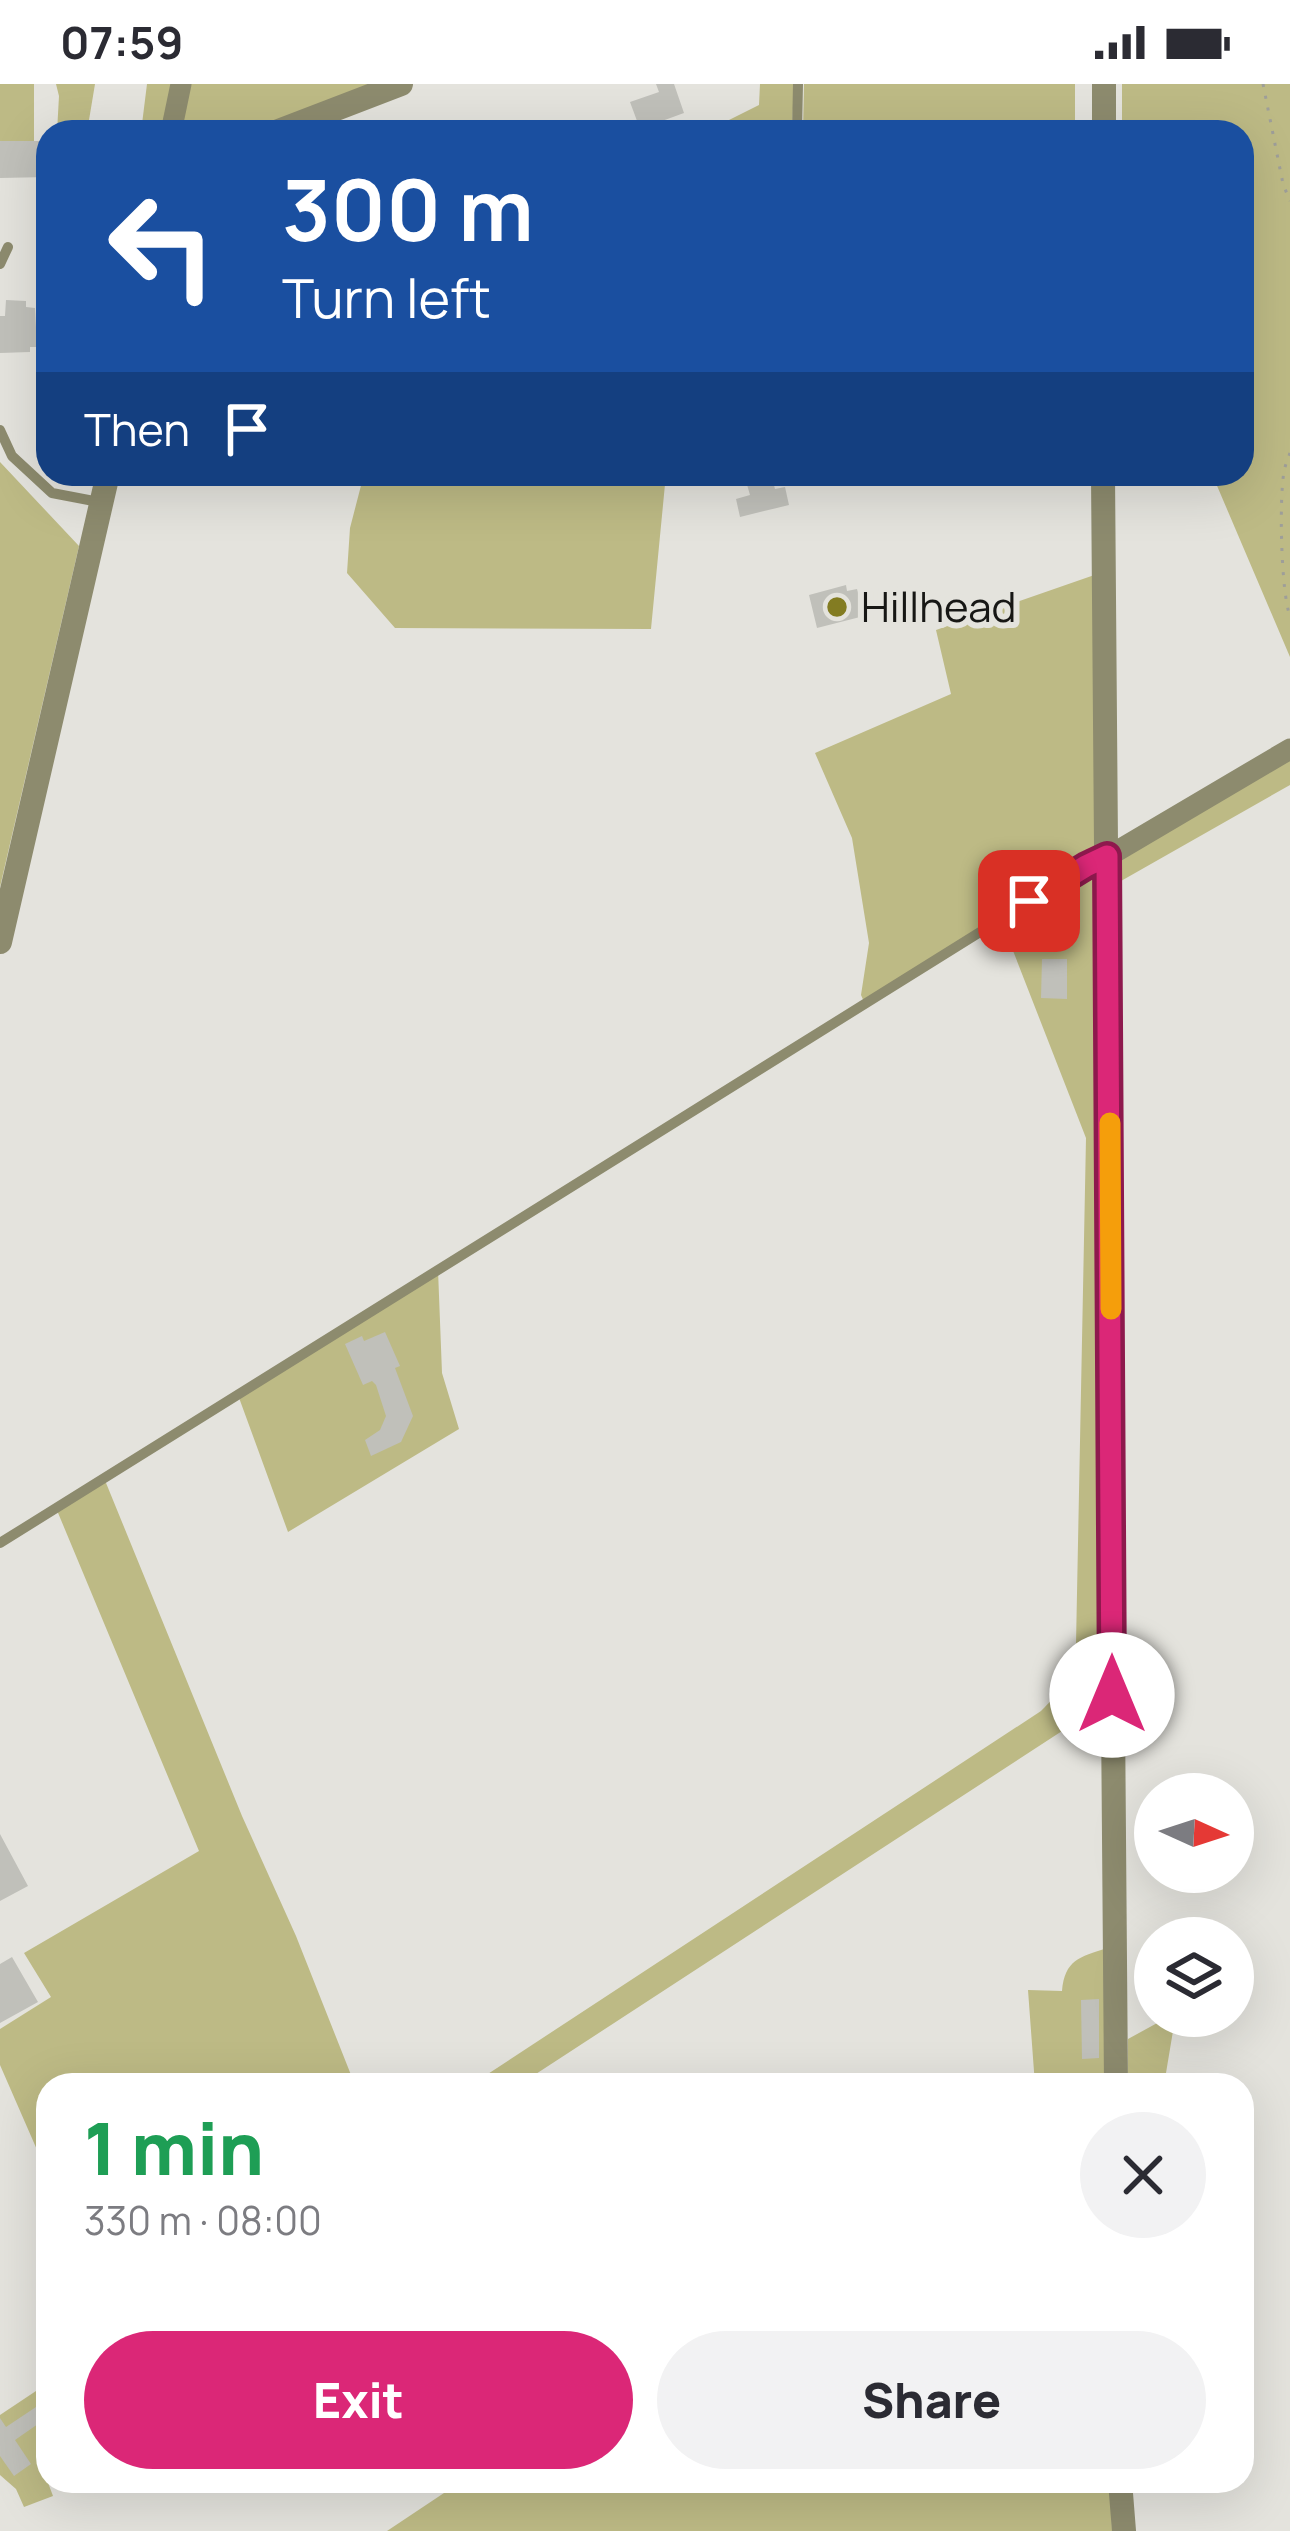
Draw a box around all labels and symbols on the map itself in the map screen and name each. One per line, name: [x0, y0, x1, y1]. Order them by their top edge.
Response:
place label: Hillhead: [861, 577, 1016, 635]
marker: Hillhead: [824, 594, 850, 620]
pin: [978, 850, 1080, 952]
position arrow: [1049, 1632, 1175, 1758]
north arrow: [1134, 1773, 1254, 1893]

